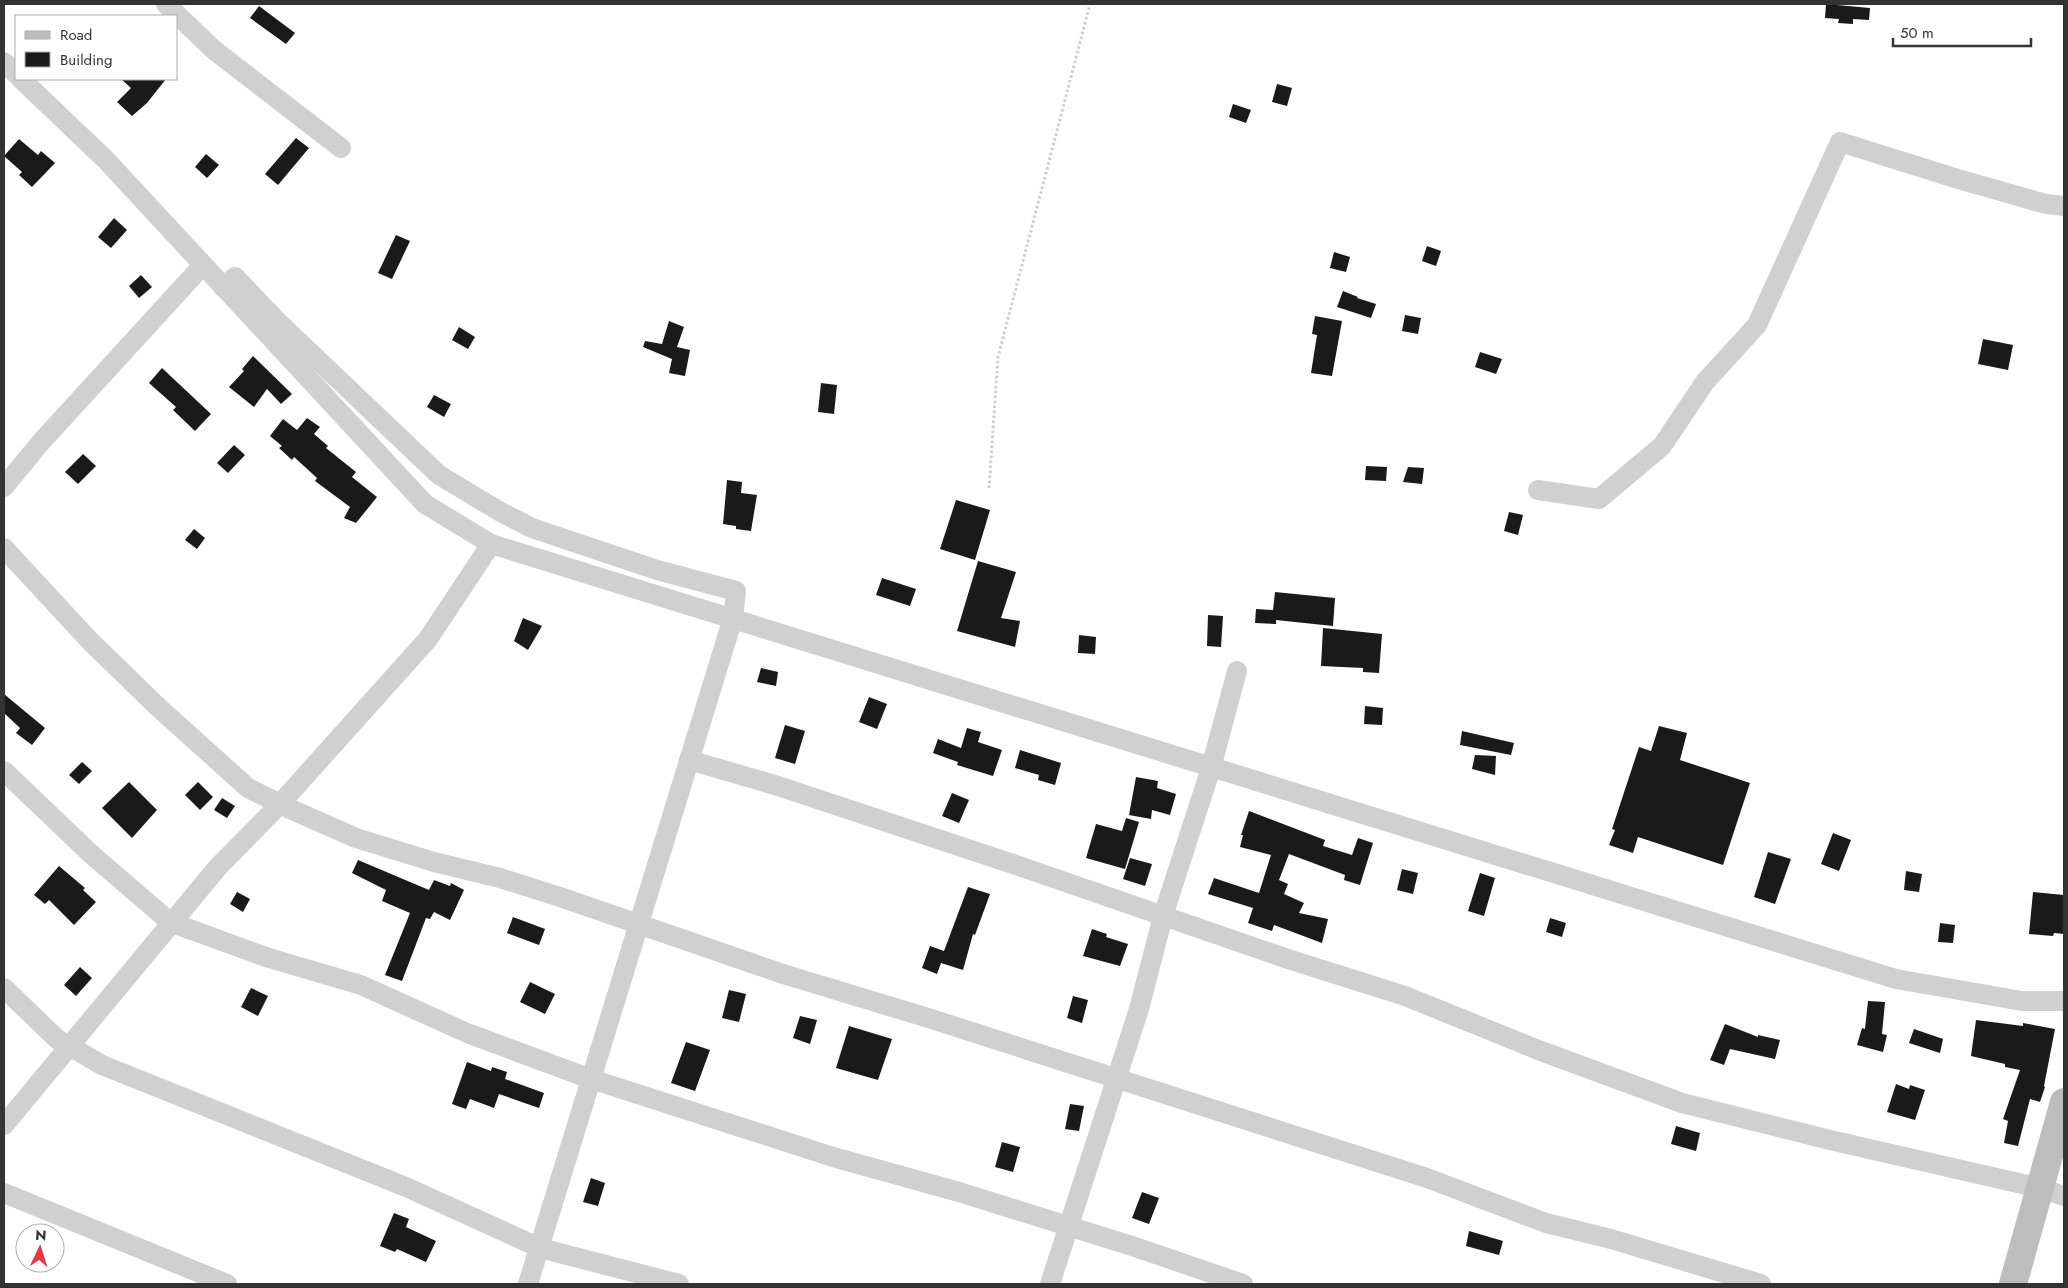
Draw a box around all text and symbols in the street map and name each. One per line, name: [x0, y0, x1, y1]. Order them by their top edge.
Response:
legend: [15, 15, 178, 80]
scale bar: [1893, 15, 2030, 47]
text: 50 m: [1900, 22, 1934, 44]
text: Road: [60, 24, 92, 46]
text: Building: [60, 49, 112, 71]
north arrow: [15, 1223, 65, 1273]
text: N: [35, 1225, 47, 1245]

